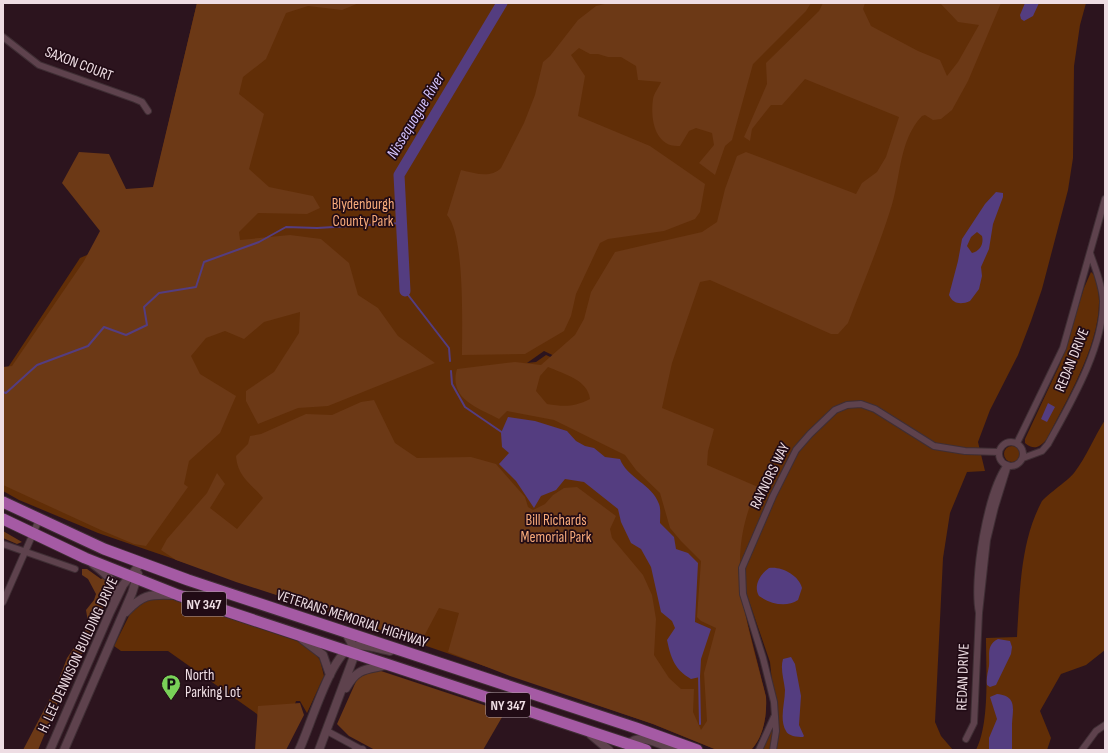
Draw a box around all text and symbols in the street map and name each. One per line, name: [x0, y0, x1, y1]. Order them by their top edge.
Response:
street label: SAXON COURT: [42, 42, 116, 86]
water label: Nissequogue River: [383, 69, 449, 162]
park label: Blydenburgh County Park: [332, 195, 394, 231]
street label: REDAN DRIVE: [1051, 325, 1093, 395]
street label: RAYNORS WAY: [746, 439, 794, 512]
park label: Bill Richards Memorial Park: [521, 511, 592, 547]
street label: H. LEE DENNISON BUILDING DRIVE: [34, 574, 122, 736]
street label: VETERANS MEMORIAL HIGHWAY: [274, 586, 431, 653]
road number: NY 347: [182, 592, 226, 616]
street label: REDAN DRIVE: [952, 643, 974, 711]
place label: North Parking Lot: [185, 666, 241, 702]
parking icon: North Parking Lot: [160, 673, 182, 701]
road number: NY 347: [486, 693, 530, 717]

